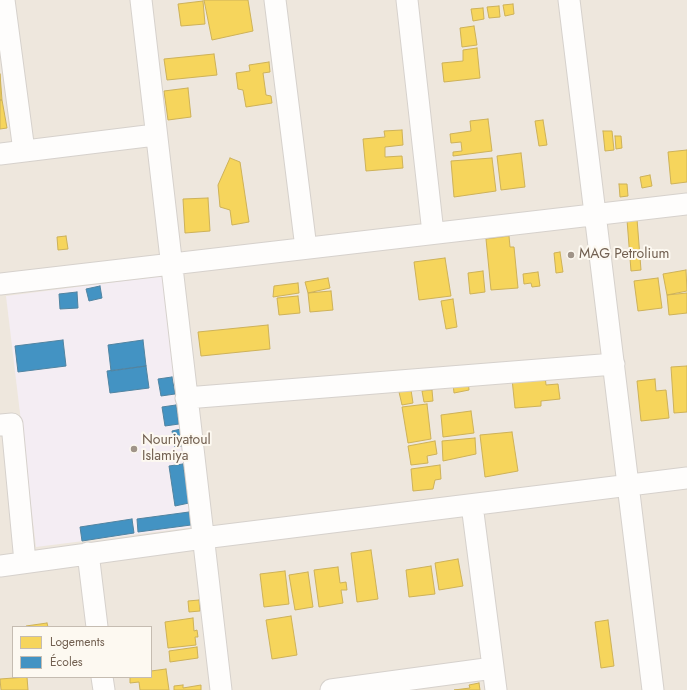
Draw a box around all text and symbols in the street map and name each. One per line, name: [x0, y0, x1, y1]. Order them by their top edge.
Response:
place label: MAG Petrolium: [579, 247, 669, 263]
marker: MAG Petrolium: [566, 250, 576, 260]
place label: Nouriyatoul Islamiya: [142, 433, 211, 466]
marker: Nouriyatoul Islamiya: [129, 444, 139, 454]
legend: [12, 626, 152, 678]
text: Logements: [50, 633, 105, 651]
text: Écoles: [50, 653, 83, 671]

